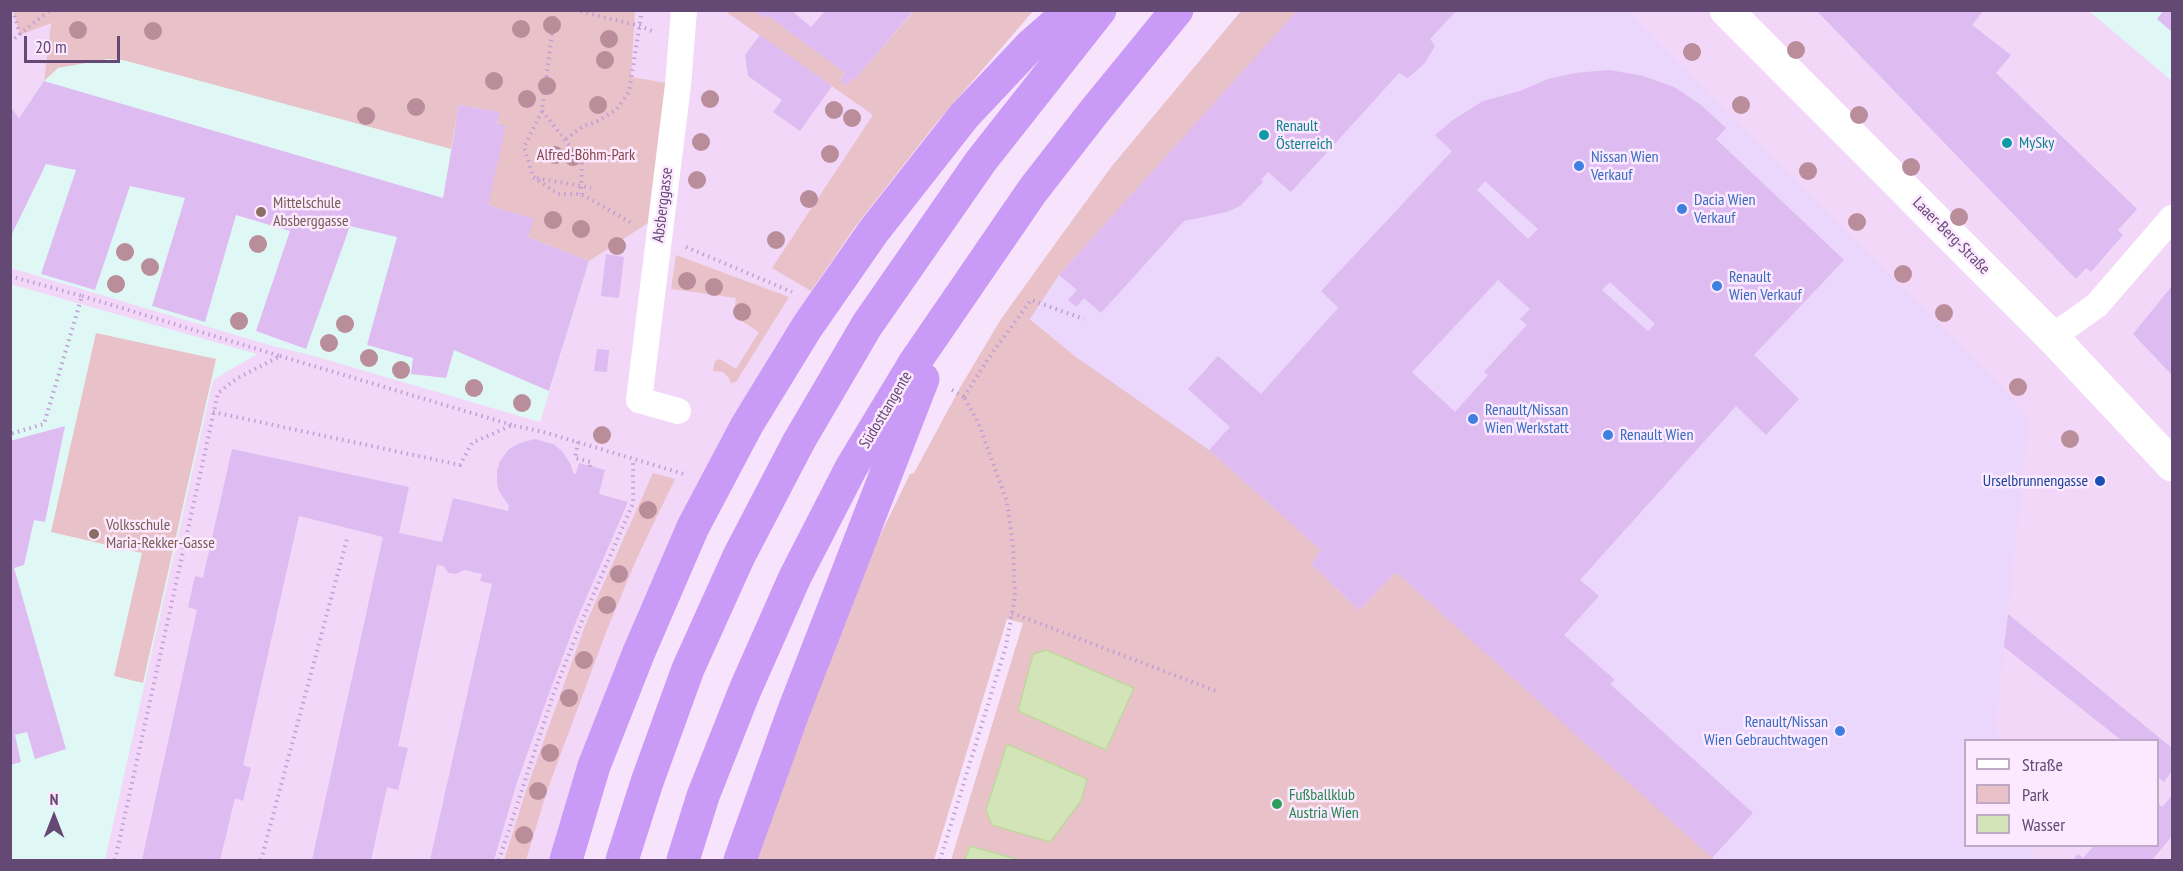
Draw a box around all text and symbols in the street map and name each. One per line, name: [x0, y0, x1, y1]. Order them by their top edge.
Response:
scale bar: [27, 24, 123, 62]
text: 20 m: [35, 35, 67, 58]
place label: Renault Österreich: [1276, 116, 1333, 154]
marker: Renault Österreich: [1257, 128, 1271, 142]
place label: MySky: [2019, 133, 2054, 153]
marker: MySky: [2000, 136, 2014, 150]
park label: Alfred-Böhm-Park: [537, 145, 635, 165]
place label: Nissan Wien Verkauf: [1591, 147, 1659, 185]
marker: Nissan Wien Verkauf: [1572, 159, 1586, 173]
street label: Absberggasse: [649, 166, 677, 244]
place label: Dacia Wien Verkauf: [1694, 190, 1756, 228]
place label: Mittelschule Absberggasse: [273, 193, 349, 231]
street label: Laaer-Berg-Straße: [1908, 193, 1994, 279]
marker: Dacia Wien Verkauf: [1675, 202, 1689, 216]
marker: Mittelschule Absberggasse: [254, 205, 268, 219]
place label: Renault Wien Verkauf: [1729, 267, 1802, 305]
marker: Renault Wien Verkauf: [1710, 279, 1724, 293]
street label: Südosttangente: [855, 368, 917, 452]
place label: Renault/Nissan Wien Werkstatt: [1485, 400, 1569, 438]
marker: Renault/Nissan Wien Werkstatt: [1466, 412, 1480, 426]
place label: Renault Wien: [1620, 425, 1693, 445]
marker: Renault Wien: [1601, 428, 1615, 442]
place label: Urselbrunnengasse: [1983, 471, 2088, 491]
marker: Urselbrunnengasse: [2093, 474, 2107, 488]
place label: Volksschule Maria-Rekker-Gasse: [106, 515, 215, 553]
marker: Volksschule Maria-Rekker-Gasse: [87, 527, 101, 541]
place label: Renault/Nissan Wien Gebrauchtwagen: [1704, 712, 1828, 750]
marker: Renault/Nissan Wien Gebrauchtwagen: [1833, 724, 1847, 738]
legend: [1964, 739, 2159, 847]
text: Straße: [2022, 753, 2063, 776]
text: Park: [2022, 783, 2049, 806]
place label: Fußballklub Austria Wien: [1289, 785, 1359, 823]
north arrow: [24, 787, 84, 847]
text: N: [50, 789, 58, 809]
marker: Fußballklub Austria Wien: [1270, 797, 1284, 811]
text: Wasser: [2022, 813, 2065, 836]

